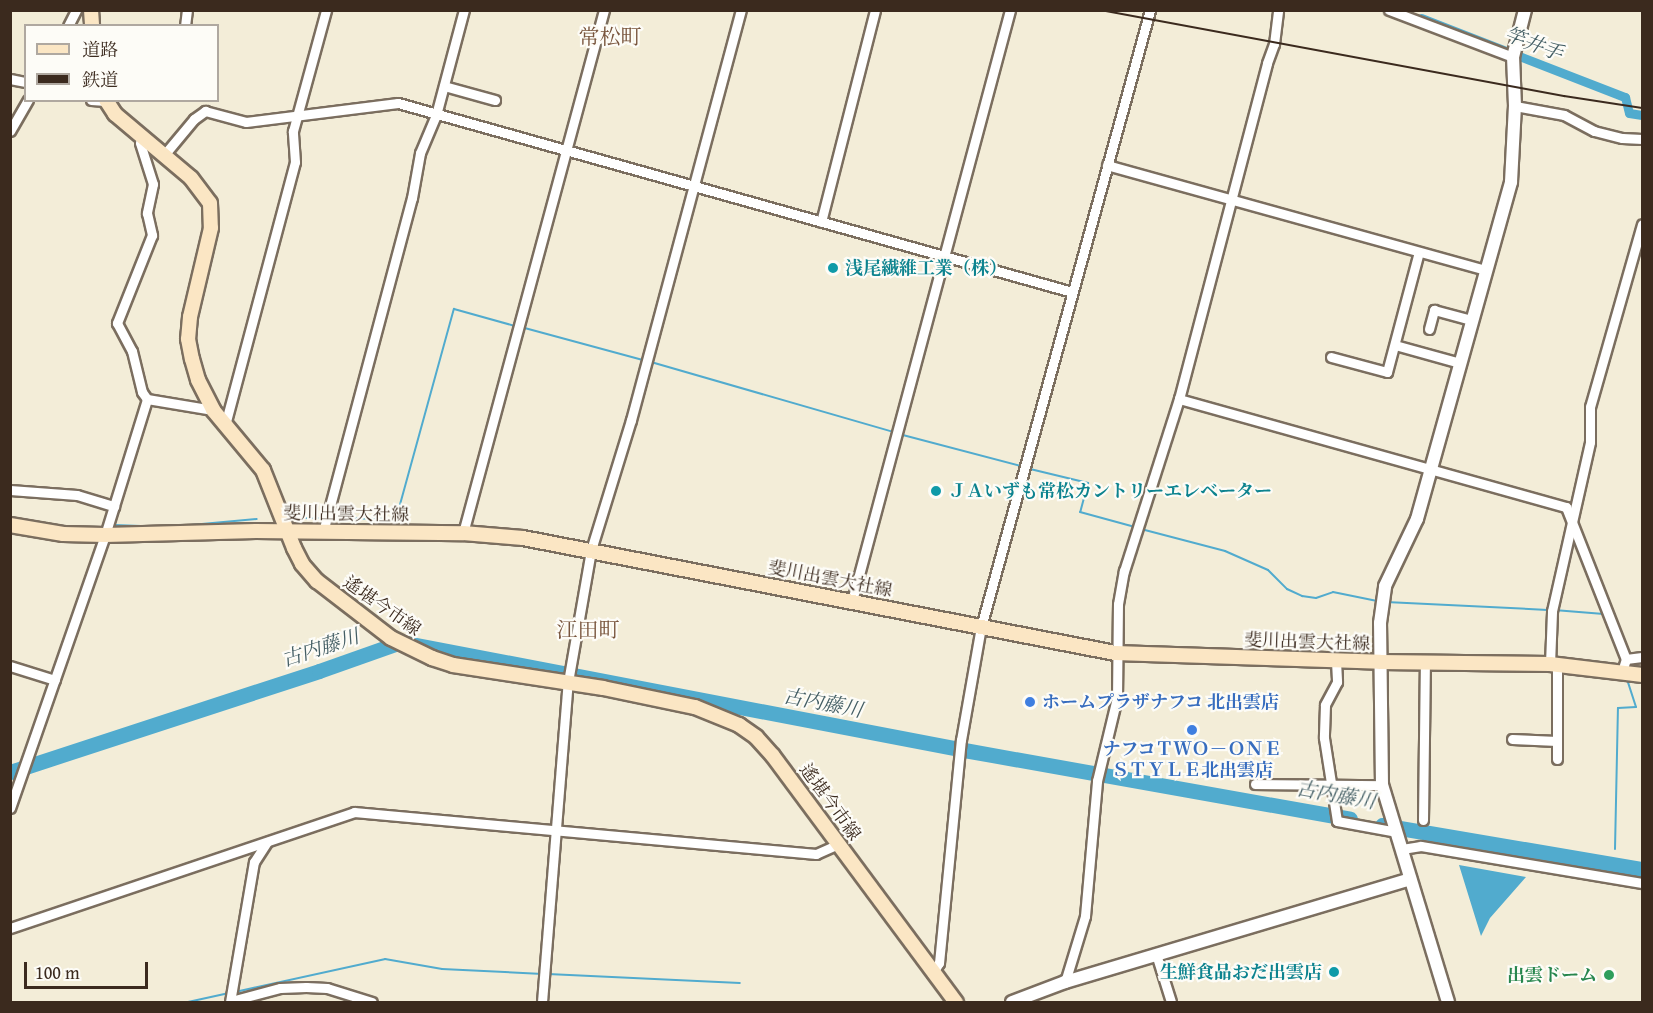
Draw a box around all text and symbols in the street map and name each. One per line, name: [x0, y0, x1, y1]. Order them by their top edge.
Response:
water label: 竿井手: [1502, 21, 1566, 65]
legend: [24, 24, 219, 102]
district label: 常松町: [579, 24, 641, 50]
text: 道路: [82, 36, 118, 63]
text: 鉄道: [82, 66, 118, 93]
place label: 浅尾繊維工業（株）: [845, 257, 1007, 279]
marker: 浅尾繊維工業（株）: [826, 261, 840, 275]
place label: ＪＡいずも常松カントリーエレベーター: [948, 480, 1272, 502]
marker: ＪＡいずも常松カントリーエレベーター: [929, 484, 943, 498]
street label: 斐川出雲大社線: [283, 502, 409, 526]
street label: 斐川出雲大社線: [766, 556, 894, 602]
street label: 遙堪今市線: [339, 571, 425, 641]
district label: 江田町: [557, 617, 619, 643]
water label: 古内藤川: [278, 623, 362, 671]
street label: 斐川出雲大社線: [1244, 629, 1370, 655]
water label: 古内藤川: [781, 683, 865, 721]
place label: ホームプラザナフコ 北出雲店: [1042, 691, 1280, 713]
marker: ホームプラザナフコ 北出雲店: [1023, 695, 1037, 709]
marker: ナフコＴＷＯ－ＯＮＥ ＳＴＹＬＥ北出雲店: [1185, 723, 1199, 737]
place label: ナフコＴＷＯ－ＯＮＥ ＳＴＹＬＥ北出雲店: [1102, 739, 1282, 782]
street label: 遙堪今市線: [795, 759, 865, 845]
water label: 古内藤川: [1295, 775, 1377, 813]
scale bar: [27, 950, 152, 988]
text: 100 m: [35, 959, 80, 986]
place label: 生鮮食品おだ出雲店: [1160, 961, 1322, 983]
place label: 出雲ドーム: [1507, 964, 1597, 986]
marker: 生鮮食品おだ出雲店: [1327, 965, 1341, 979]
marker: 出雲ドーム: [1602, 968, 1616, 982]

